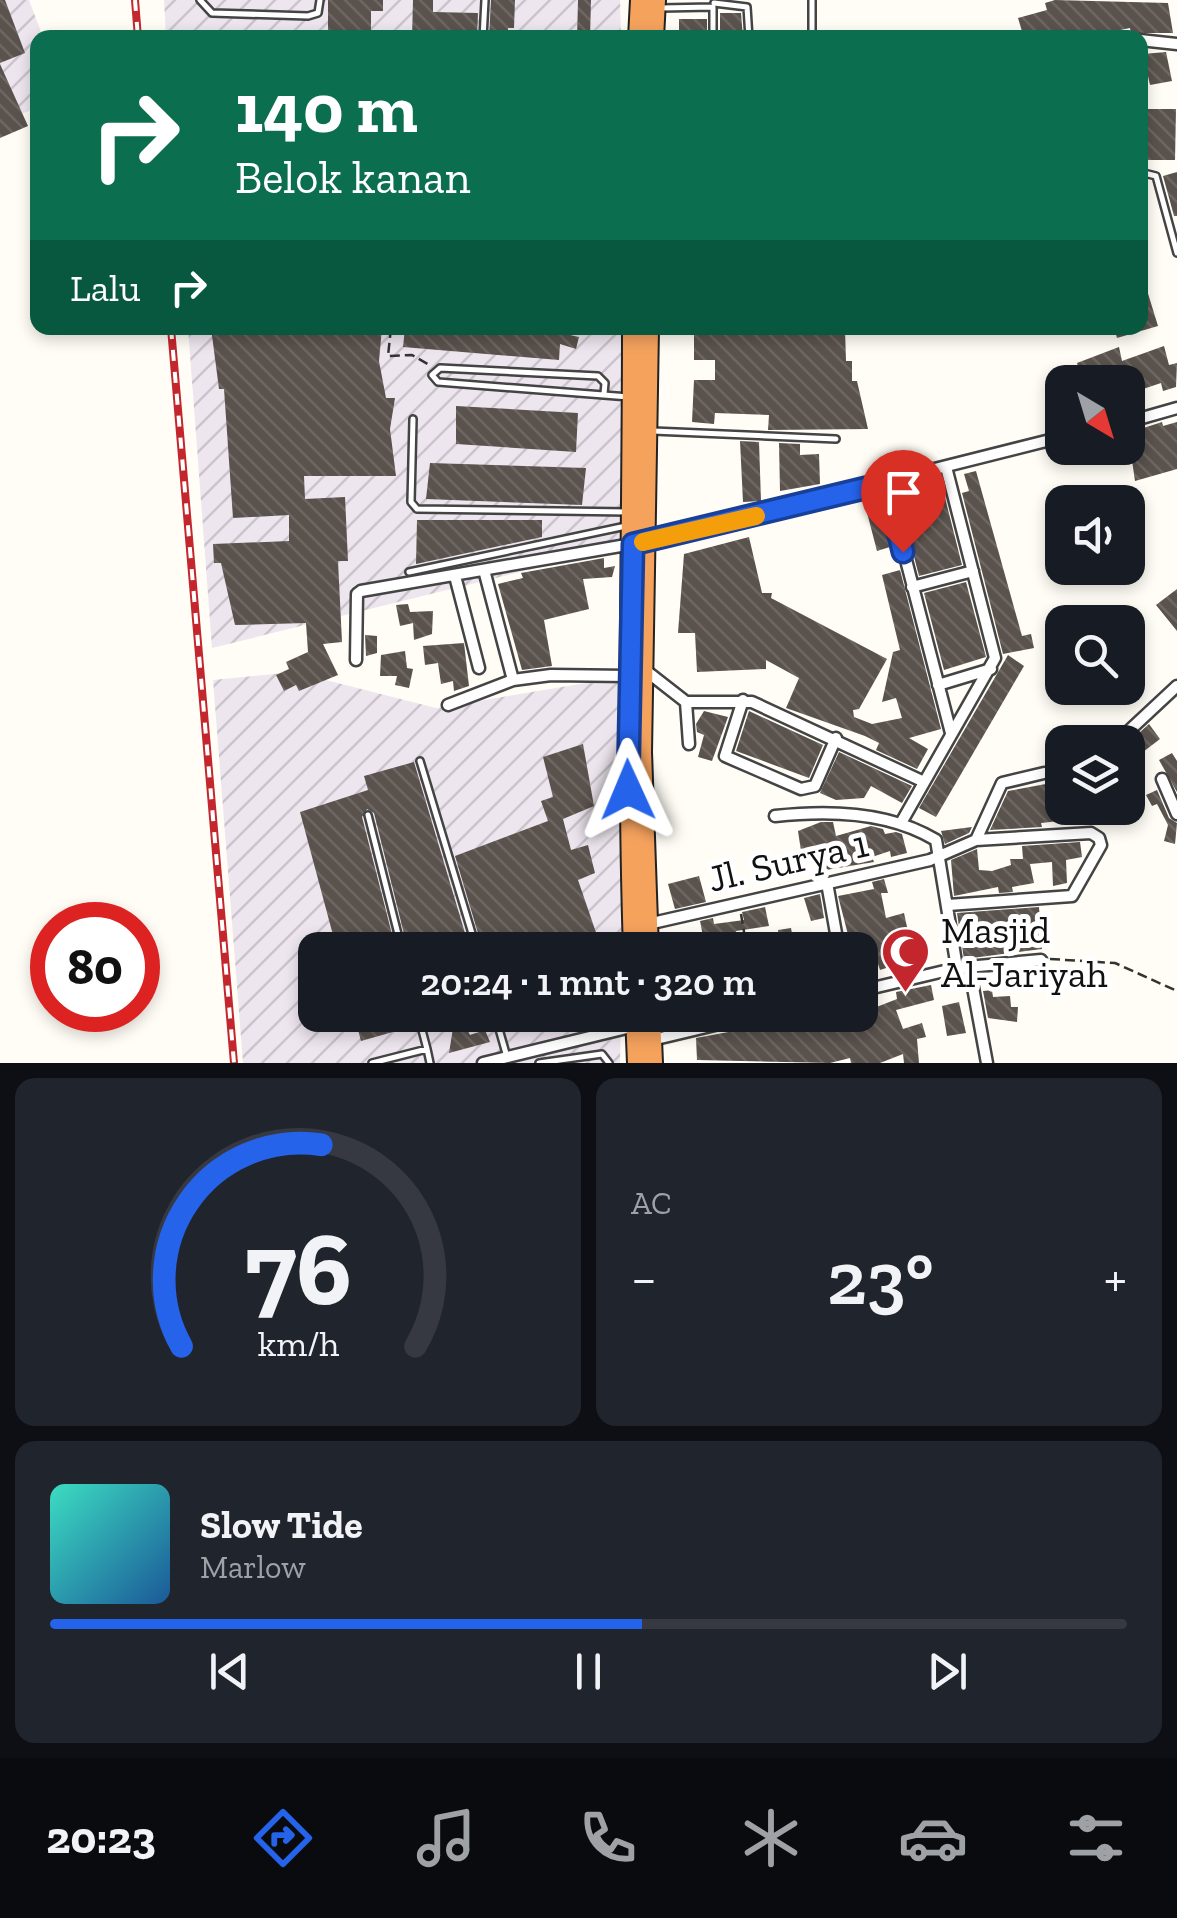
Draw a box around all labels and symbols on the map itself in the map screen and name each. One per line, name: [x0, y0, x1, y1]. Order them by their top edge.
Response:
north arrow: [1045, 365, 1145, 465]
pin: [861, 450, 946, 553]
position arrow: [576, 738, 680, 842]
street label: Jl. Surya 1: [704, 820, 872, 902]
speed limit sign: 80: [30, 902, 160, 1032]
place label: Masjid Al-Jariyah: [941, 907, 1108, 997]
mosque icon: Masjid Al-Jariyah: [880, 926, 932, 994]

